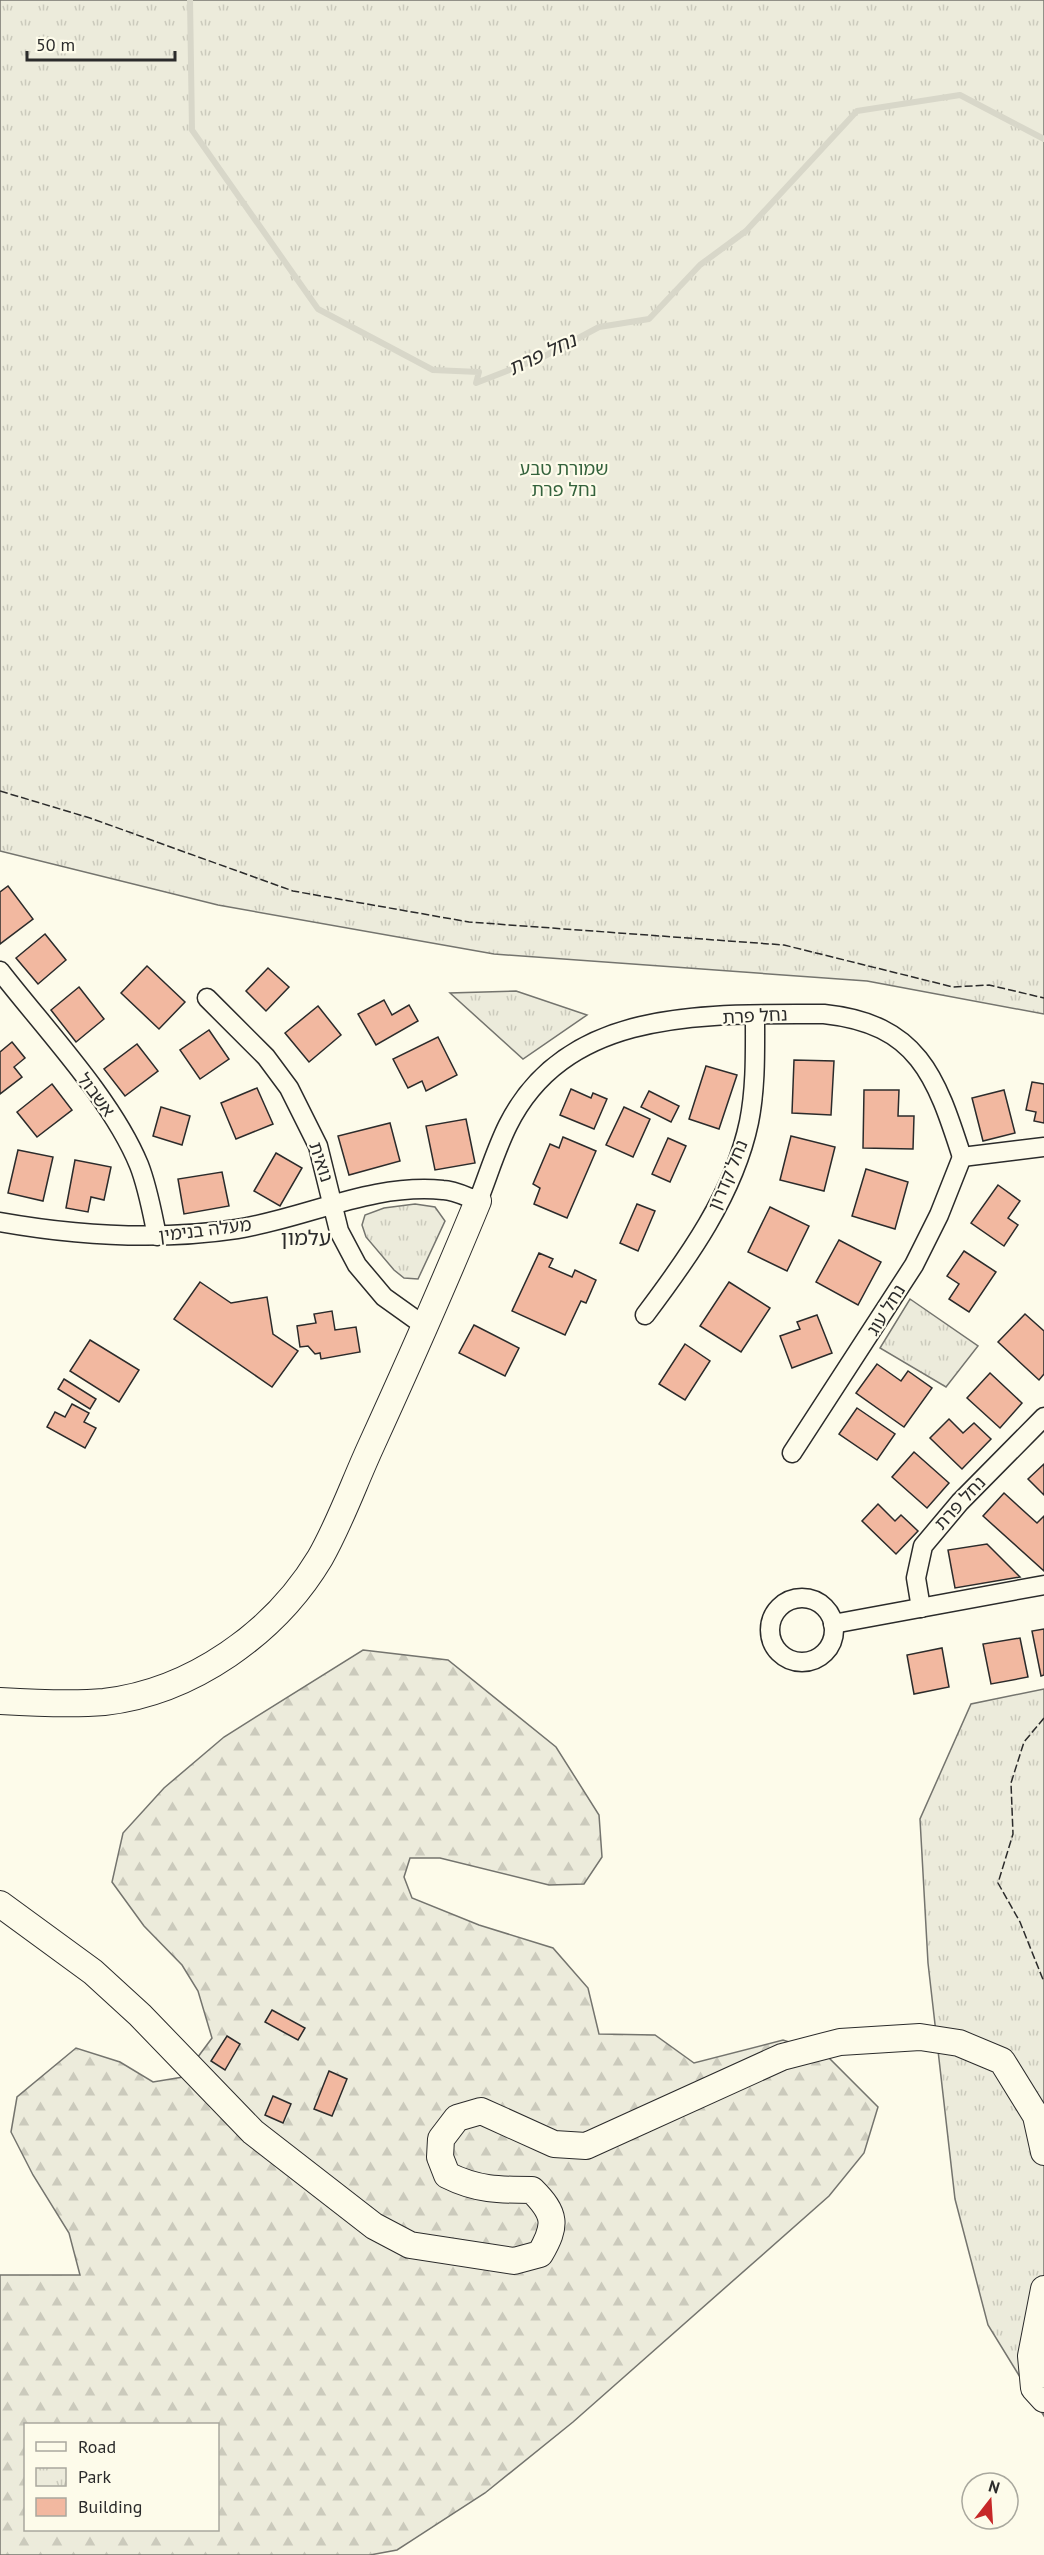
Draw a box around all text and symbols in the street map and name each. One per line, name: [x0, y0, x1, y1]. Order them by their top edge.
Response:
scale bar: [27, 24, 176, 62]
text: 50 m: [36, 33, 75, 56]
water label: נחל פרת: [504, 326, 582, 381]
park label: שמורת טבע נחל פרת: [520, 457, 608, 501]
street label: נחל פרת: [722, 1002, 788, 1029]
street label: אשבול: [73, 1068, 120, 1121]
street label: נחל קדרון: [702, 1136, 753, 1213]
street label: נואית: [304, 1139, 339, 1185]
street label: מעלה בנימין: [157, 1212, 253, 1247]
district label: עלמון: [281, 1224, 331, 1251]
street label: נחל עוג: [861, 1280, 910, 1339]
street label: נחל פרת: [929, 1471, 990, 1534]
legend: [24, 2423, 219, 2531]
text: Road: [78, 2435, 116, 2458]
text: Park: [78, 2465, 111, 2488]
north arrow: [960, 2471, 1020, 2531]
text: N: [986, 2476, 1002, 2498]
text: Building: [78, 2495, 142, 2518]

